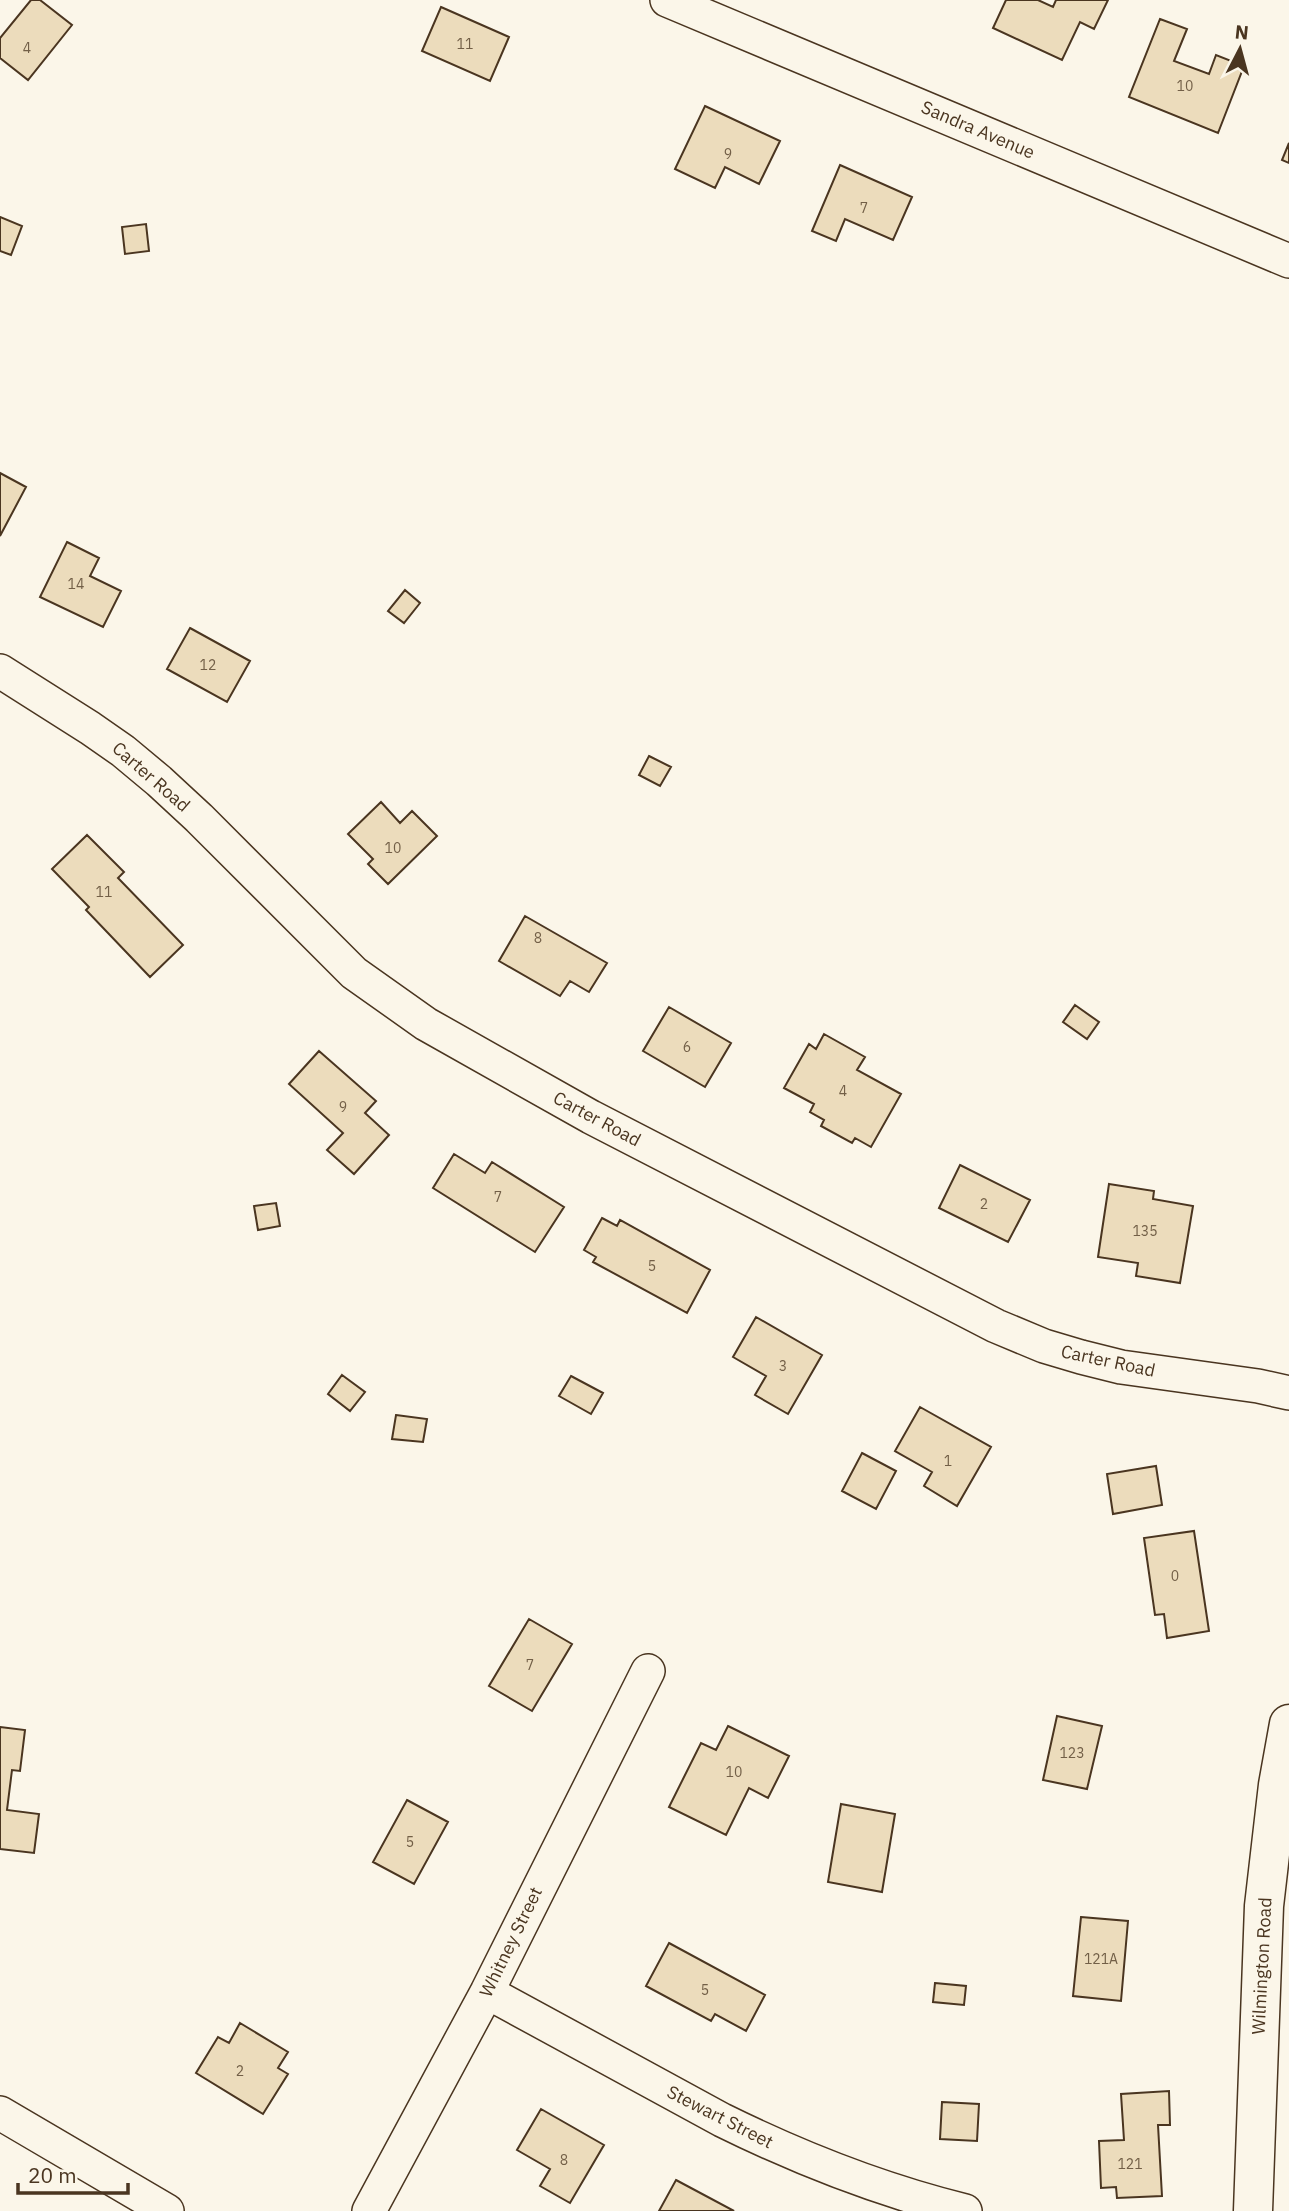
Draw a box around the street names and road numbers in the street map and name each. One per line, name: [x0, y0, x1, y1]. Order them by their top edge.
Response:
street label: Sandra Avenue: [918, 95, 1039, 164]
street label: Carter Road: [108, 737, 195, 817]
street label: Carter Road: [550, 1086, 645, 1151]
street label: Carter Road: [1059, 1339, 1157, 1382]
street label: Whitney Street: [474, 1883, 547, 2001]
street label: Wilmington Road: [1246, 1897, 1277, 2035]
street label: Stewart Street: [663, 2080, 777, 2153]

